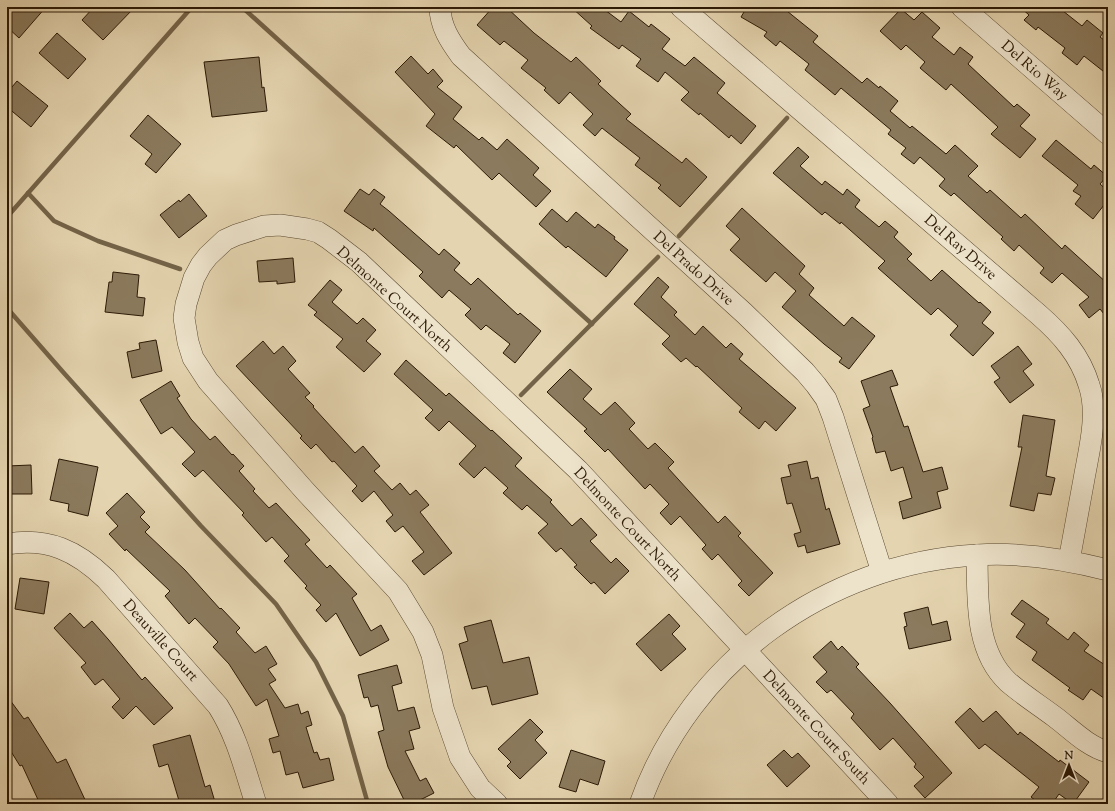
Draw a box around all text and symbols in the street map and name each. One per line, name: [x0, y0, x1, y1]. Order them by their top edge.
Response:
street label: Del Rio Way: [996, 36, 1072, 106]
street label: Del Ray Drive: [919, 211, 1001, 286]
street label: Del Prado Drive: [648, 227, 738, 311]
street label: Delmonte Court North: [331, 242, 457, 358]
street label: Delmonte Court North: [568, 463, 686, 587]
street label: Deauville Court: [117, 595, 202, 687]
street label: Delmonte Court South: [757, 666, 875, 790]
north arrow: [1049, 745, 1089, 785]
text: N: [1064, 748, 1074, 764]

